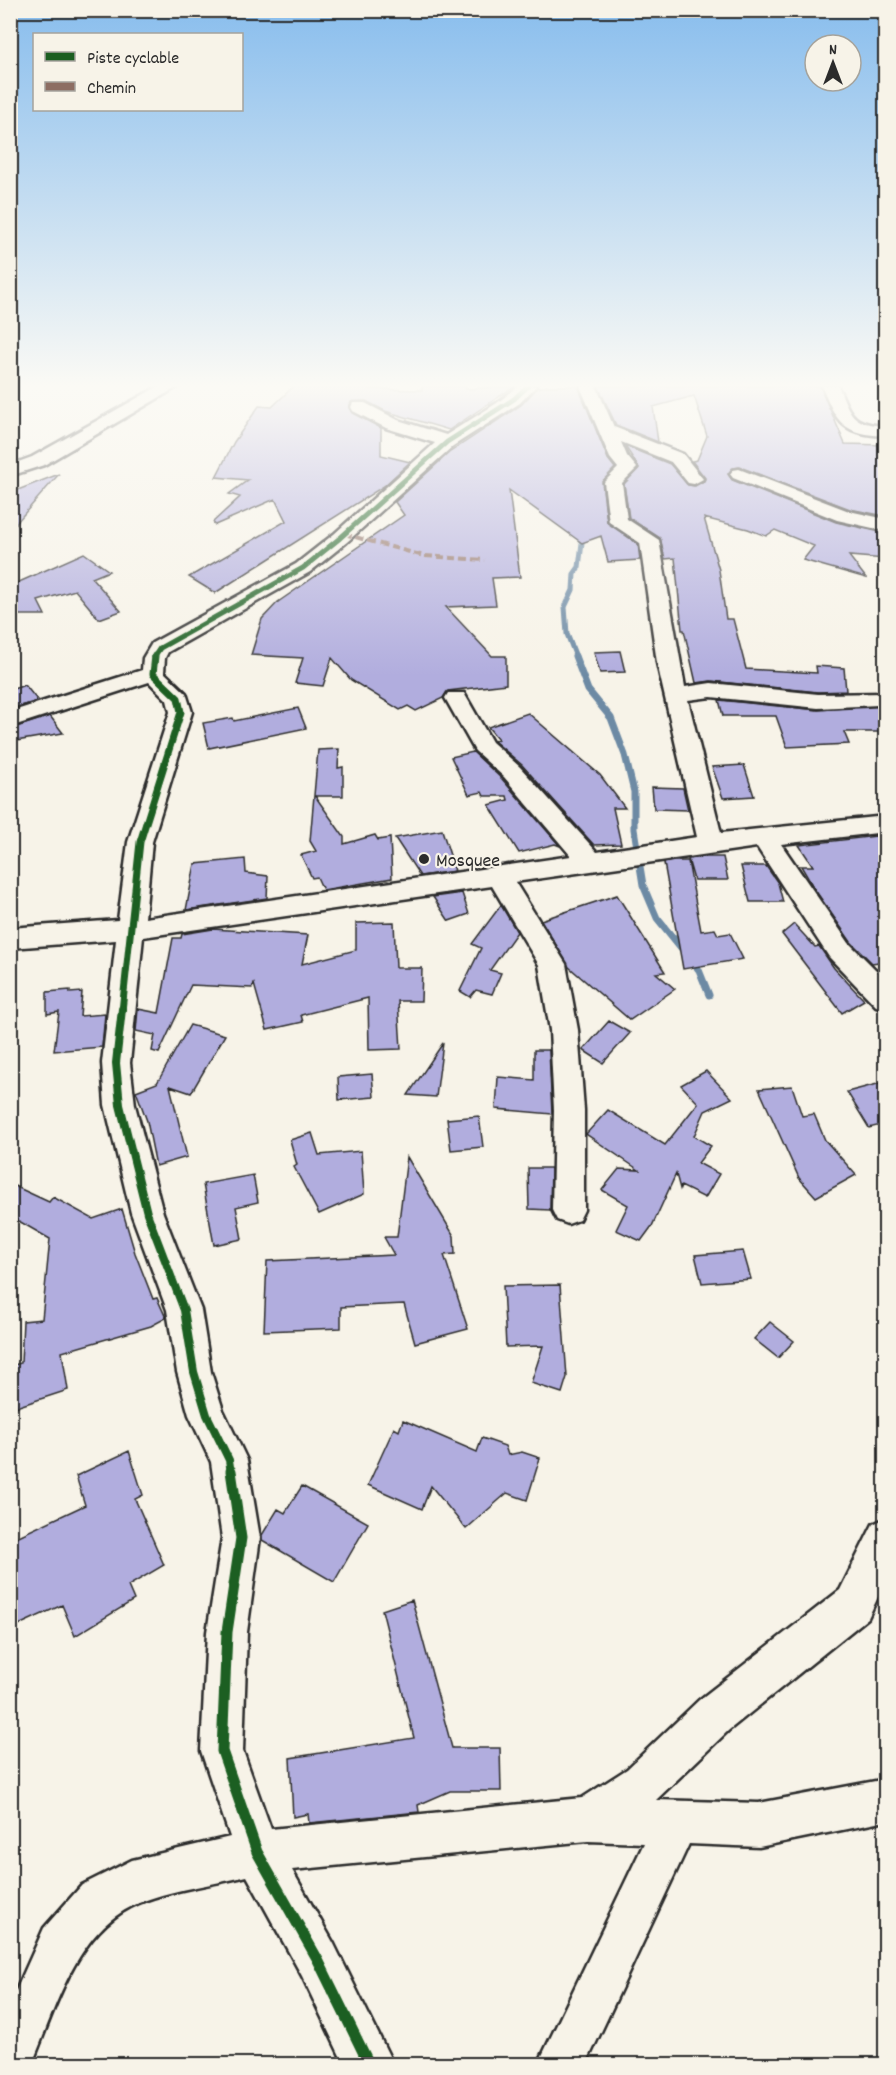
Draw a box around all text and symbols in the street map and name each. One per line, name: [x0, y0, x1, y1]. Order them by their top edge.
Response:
legend: [33, 33, 243, 111]
north arrow: [803, 33, 863, 93]
text: N: [829, 39, 837, 62]
text: Piste cyclable: [87, 47, 179, 72]
text: Chemin: [87, 77, 136, 102]
place label: Mosquee: [436, 848, 500, 876]
marker: Mosquee: [417, 852, 431, 866]

